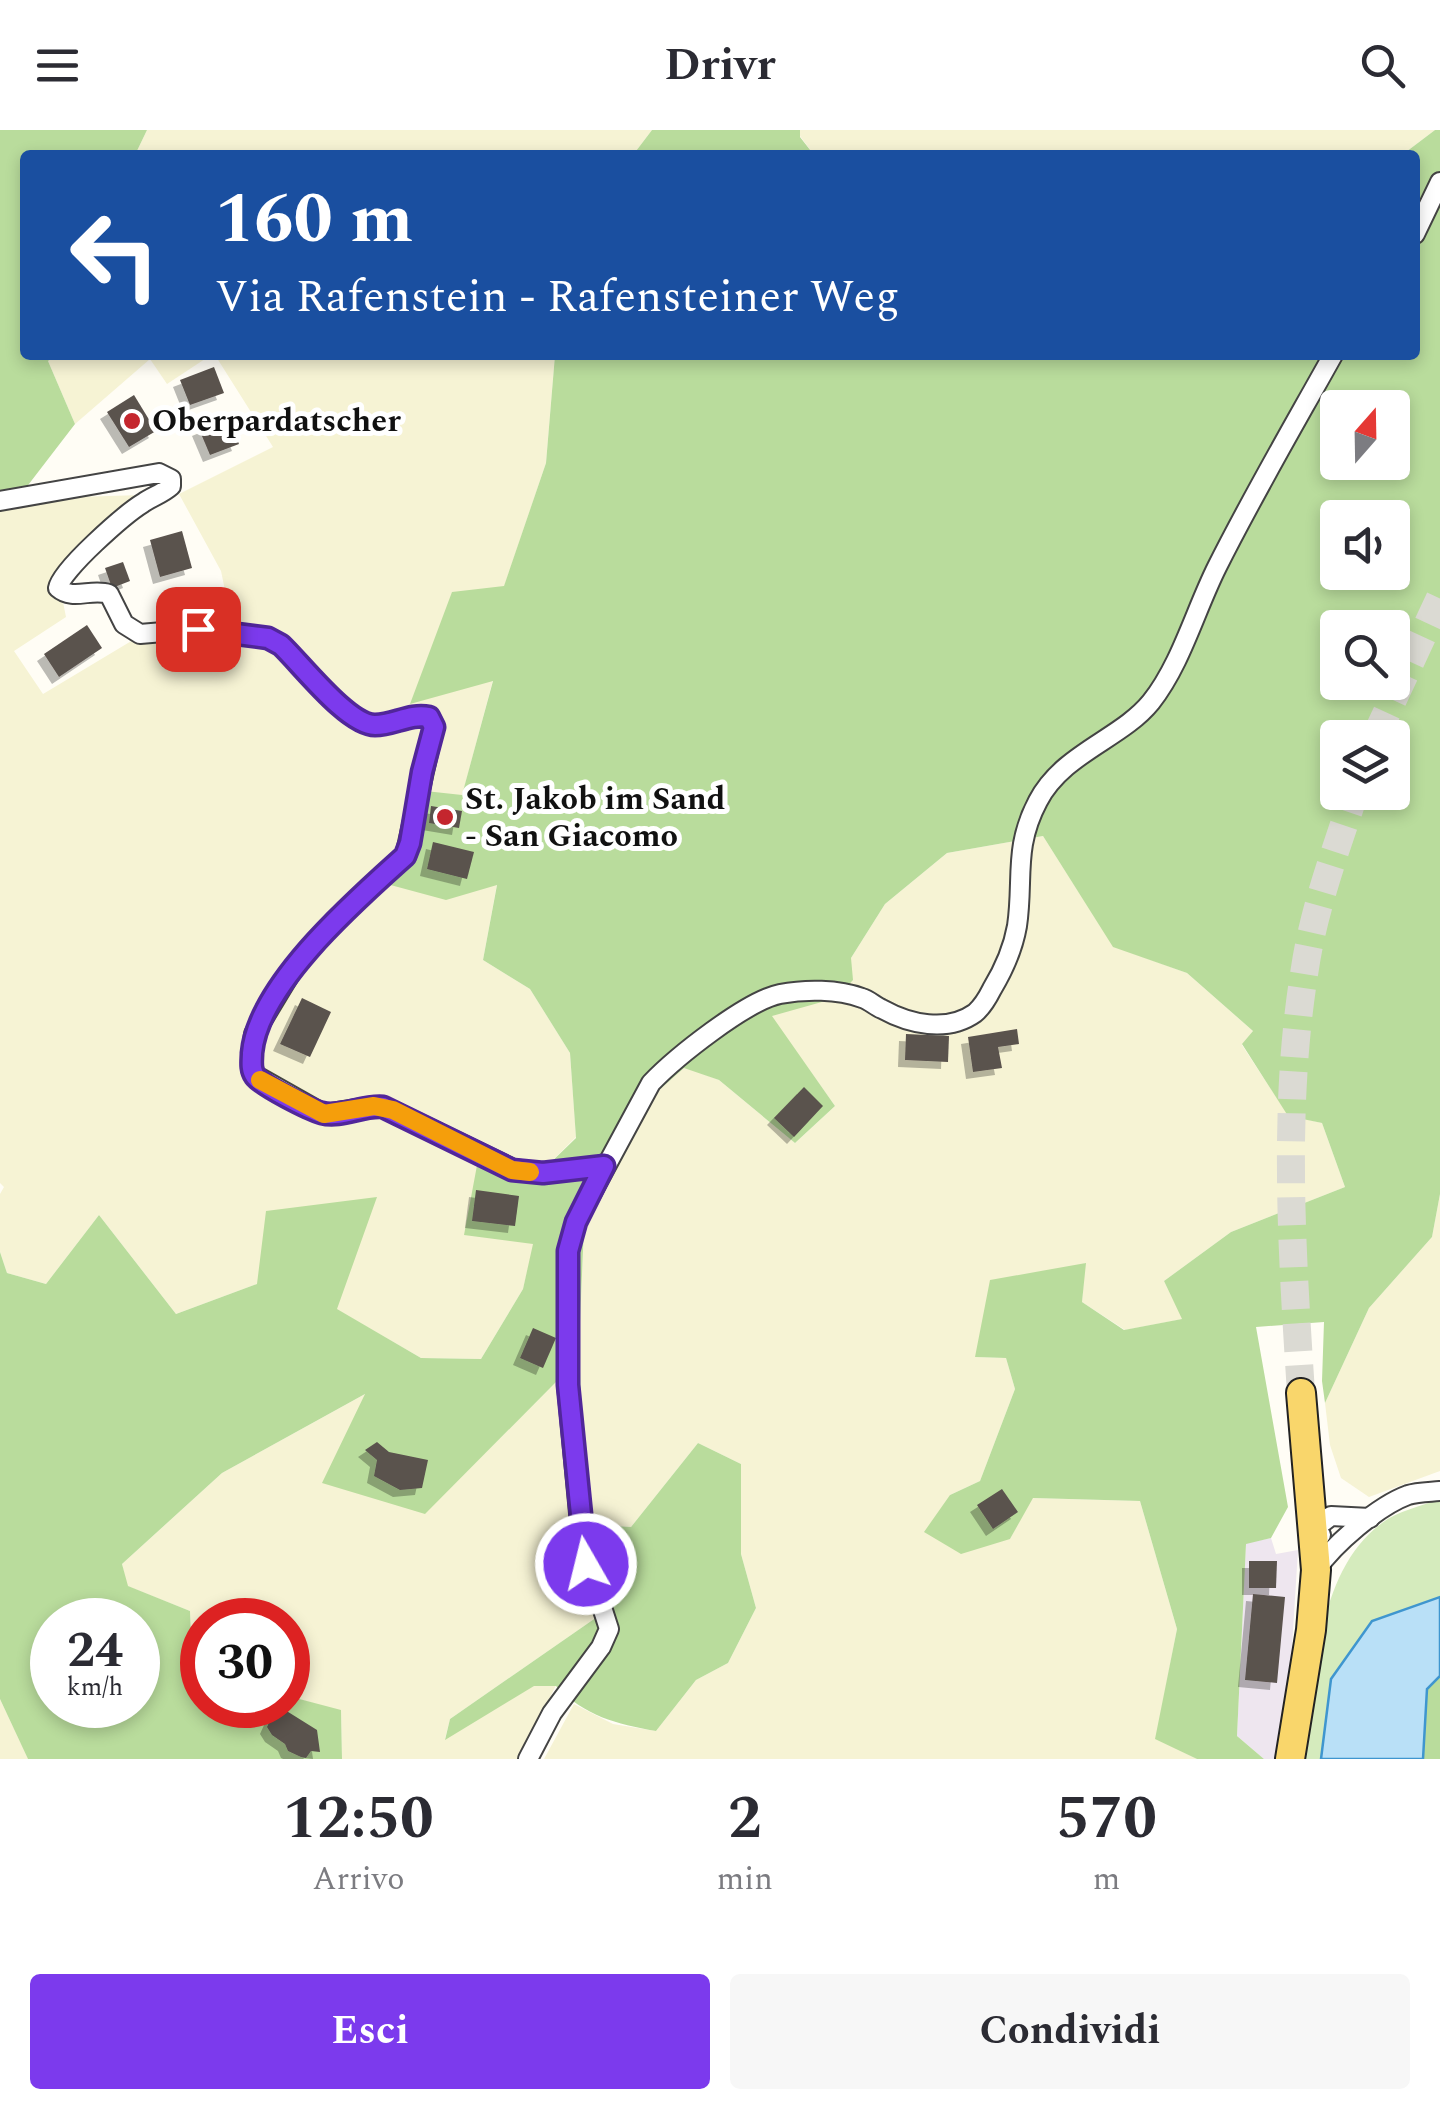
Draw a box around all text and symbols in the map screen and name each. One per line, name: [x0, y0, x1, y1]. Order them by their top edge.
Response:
text: Drivr: [664, 31, 776, 100]
icon: menu: [30, 38, 85, 93]
icon: search: [1355, 38, 1410, 93]
text: 160 m: [215, 167, 413, 273]
icon: left: [50, 190, 180, 320]
text: Via Rafenstein - Rafensteiner Weg: [215, 263, 900, 332]
north arrow: [1320, 390, 1410, 480]
map controls: [1320, 390, 1410, 810]
place label: Oberpardatscher: [152, 397, 401, 446]
marker: Oberpardatscher: [121, 410, 143, 432]
button: sound: [1320, 500, 1410, 590]
pin: [156, 587, 241, 672]
icon: arrive: [171, 602, 226, 657]
button: search: [1320, 610, 1410, 700]
button: layers: [1320, 720, 1410, 810]
place label: St. Jakob im Sand - San Giacomo: [465, 775, 726, 861]
marker: St. Jakob im Sand - San Giacomo: [434, 806, 456, 828]
position arrow: [534, 1512, 638, 1616]
speed limit sign: 30: [180, 1598, 310, 1728]
text: 24: [67, 1613, 123, 1689]
text: km/h: [67, 1669, 123, 1707]
text: 12:50: [283, 1773, 434, 1865]
text: 2: [728, 1773, 762, 1865]
text: 570: [1056, 1773, 1157, 1865]
text: Arrivo: [312, 1855, 404, 1904]
text: min: [717, 1855, 773, 1904]
text: m: [1093, 1855, 1120, 1904]
button: Esci: [30, 1974, 710, 2089]
button: Condividi: [730, 1974, 1410, 2089]

